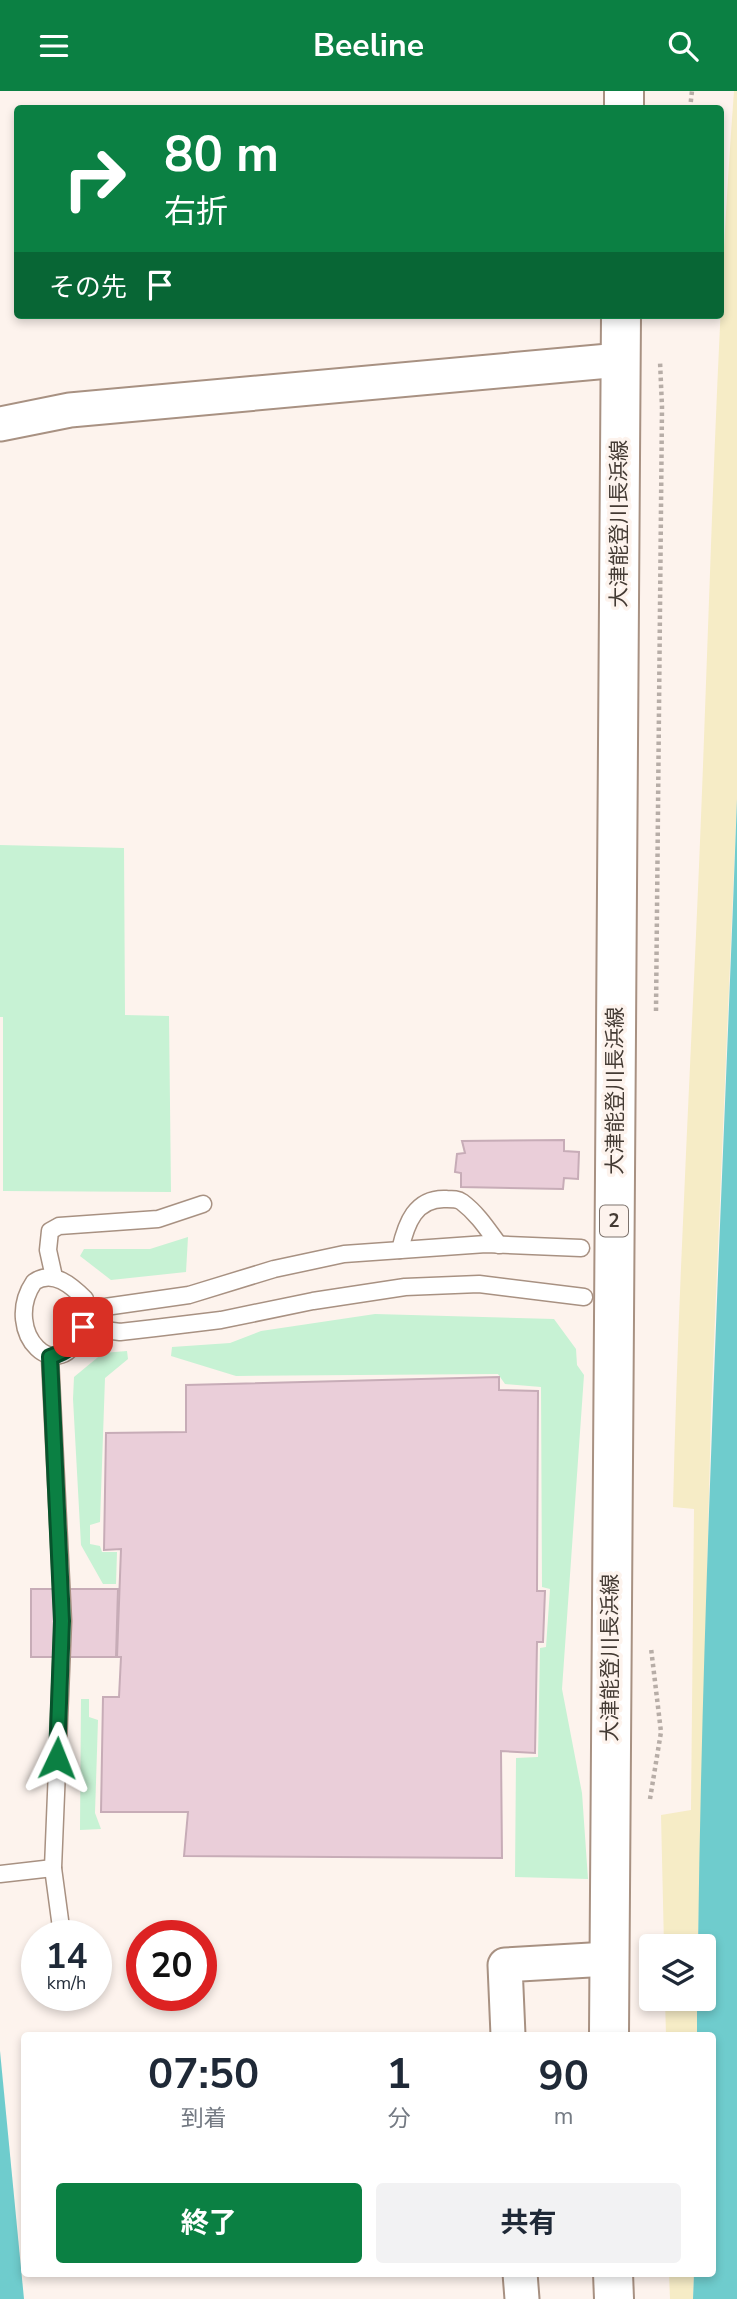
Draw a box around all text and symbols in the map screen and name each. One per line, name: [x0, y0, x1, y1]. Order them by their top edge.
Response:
text: Beeline: [313, 24, 424, 67]
icon: menu: [35, 27, 73, 65]
icon: search: [664, 27, 702, 65]
text: 80 m: [164, 121, 279, 188]
icon: right: [49, 133, 140, 224]
text: 右折: [164, 190, 228, 233]
icon: arrive: [141, 266, 179, 304]
text: その先: [49, 270, 127, 305]
street label: 大津能登川長浜線: [605, 440, 633, 608]
street label: 大津能登川長浜線: [601, 1007, 629, 1175]
road number: 2: [600, 1205, 628, 1237]
pin: [53, 1297, 113, 1357]
icon: arrive: [64, 1308, 102, 1346]
street label: 大津能登川長浜線: [596, 1574, 624, 1742]
position arrow: [20, 1721, 94, 1795]
speed limit sign: 20: [126, 1920, 217, 2011]
text: 14: [45, 1933, 88, 1980]
map controls: [639, 1934, 716, 2011]
button: layers: [639, 1934, 716, 2011]
text: km/h: [47, 1971, 86, 1995]
text: 07:50: [148, 2046, 259, 2103]
text: 1: [386, 2046, 411, 2103]
text: 90: [539, 2048, 589, 2105]
text: m: [554, 2101, 574, 2132]
text: 到着: [181, 2103, 227, 2134]
text: 分: [387, 2103, 410, 2134]
button: 終了: [56, 2183, 362, 2263]
button: 共有: [376, 2183, 681, 2263]

